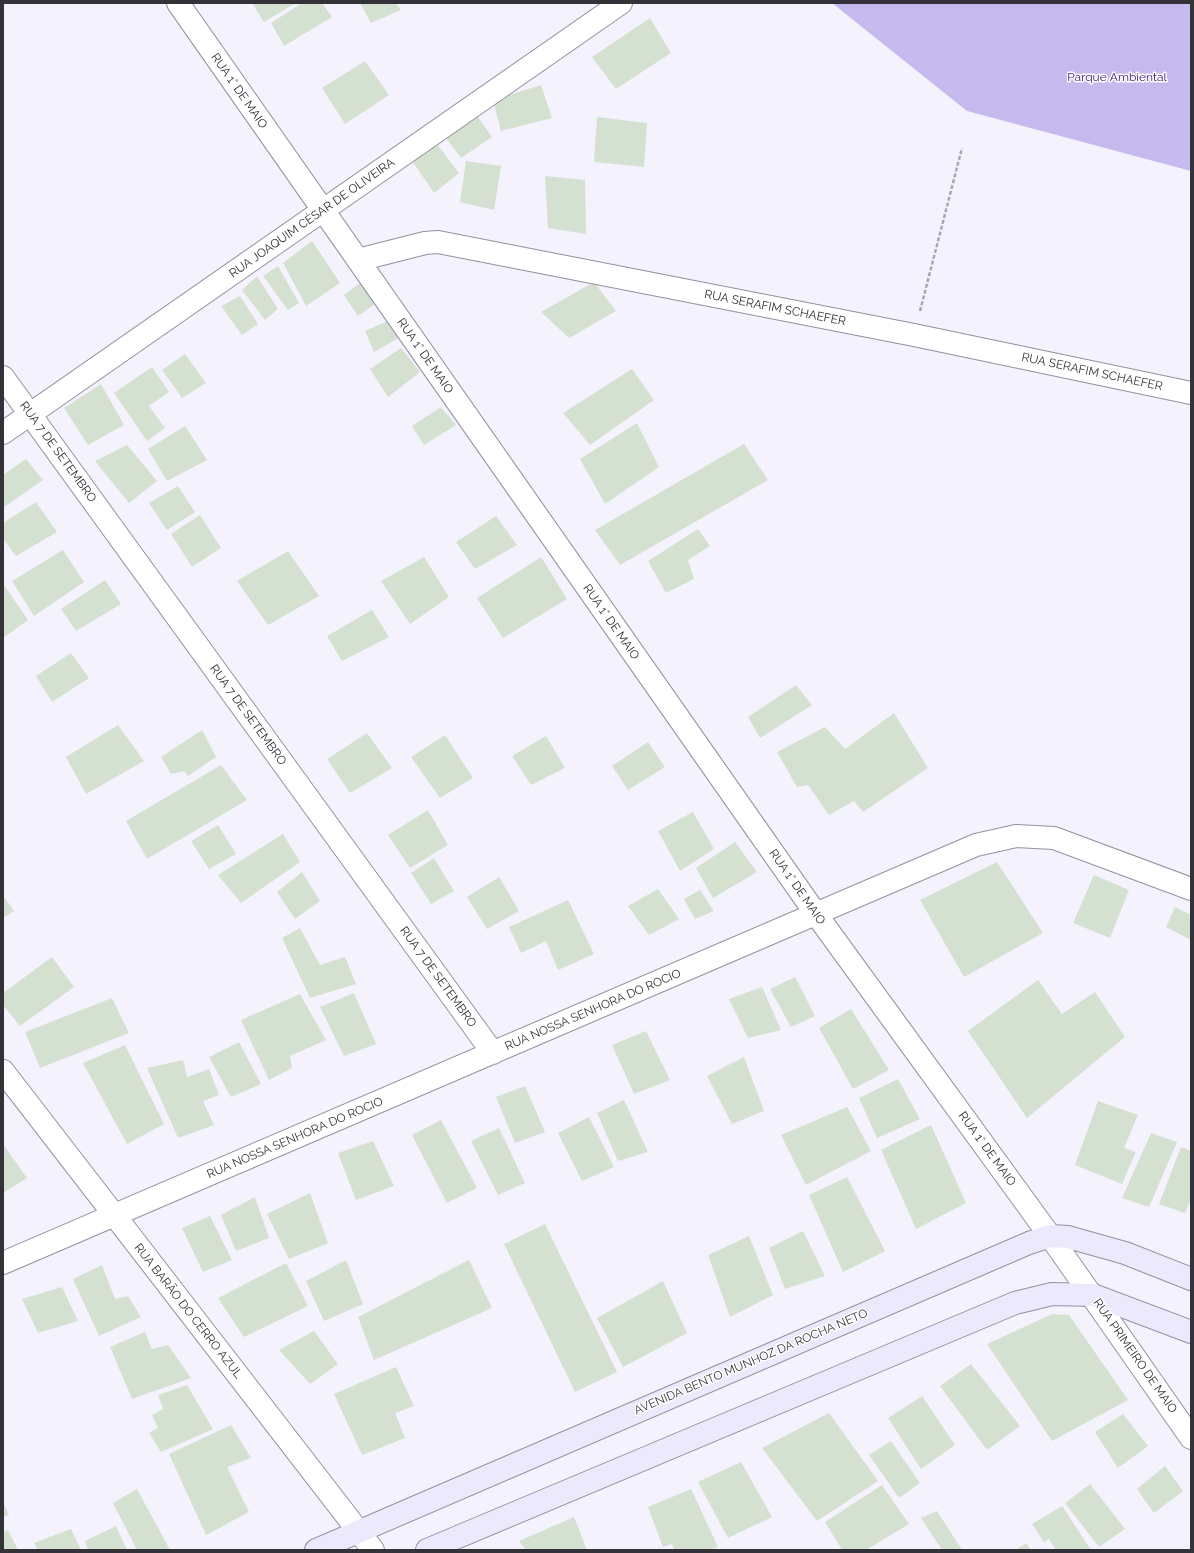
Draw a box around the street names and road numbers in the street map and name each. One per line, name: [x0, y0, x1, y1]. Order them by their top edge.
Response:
street label: RUA 1° DE MAIO: [208, 51, 270, 131]
street label: RUA JOAQUIM CÉSAR DE OLIVEIRA: [227, 155, 397, 281]
street label: RUA SERAFIM SCHAEFER: [703, 287, 847, 329]
street label: RUA 1° DE MAIO: [394, 316, 456, 396]
street label: RUA SERAFIM SCHAEFER: [1020, 350, 1164, 394]
street label: RUA 7 DE SETEMBRO: [17, 399, 99, 505]
street label: RUA 1° DE MAIO: [580, 582, 642, 662]
street label: RUA 7 DE SETEMBRO: [207, 662, 289, 768]
street label: RUA 1° DE MAIO: [766, 847, 828, 927]
street label: RUA 7 DE SETEMBRO: [397, 924, 479, 1030]
street label: RUA NOSSA SENHORA DO ROCIO: [503, 966, 683, 1054]
street label: RUA NOSSA SENHORA DO ROCIO: [205, 1094, 385, 1182]
street label: RUA 1° DE MAIO: [955, 1109, 1019, 1189]
street label: RUA BARÃO DO CERRO AZUL: [131, 1241, 245, 1381]
street label: RUA PRIMEIRO DE MAIO: [1090, 1296, 1180, 1416]
street label: AVENIDA BENTO MUNHOZ DA ROCHA NETO: [632, 1306, 870, 1418]

